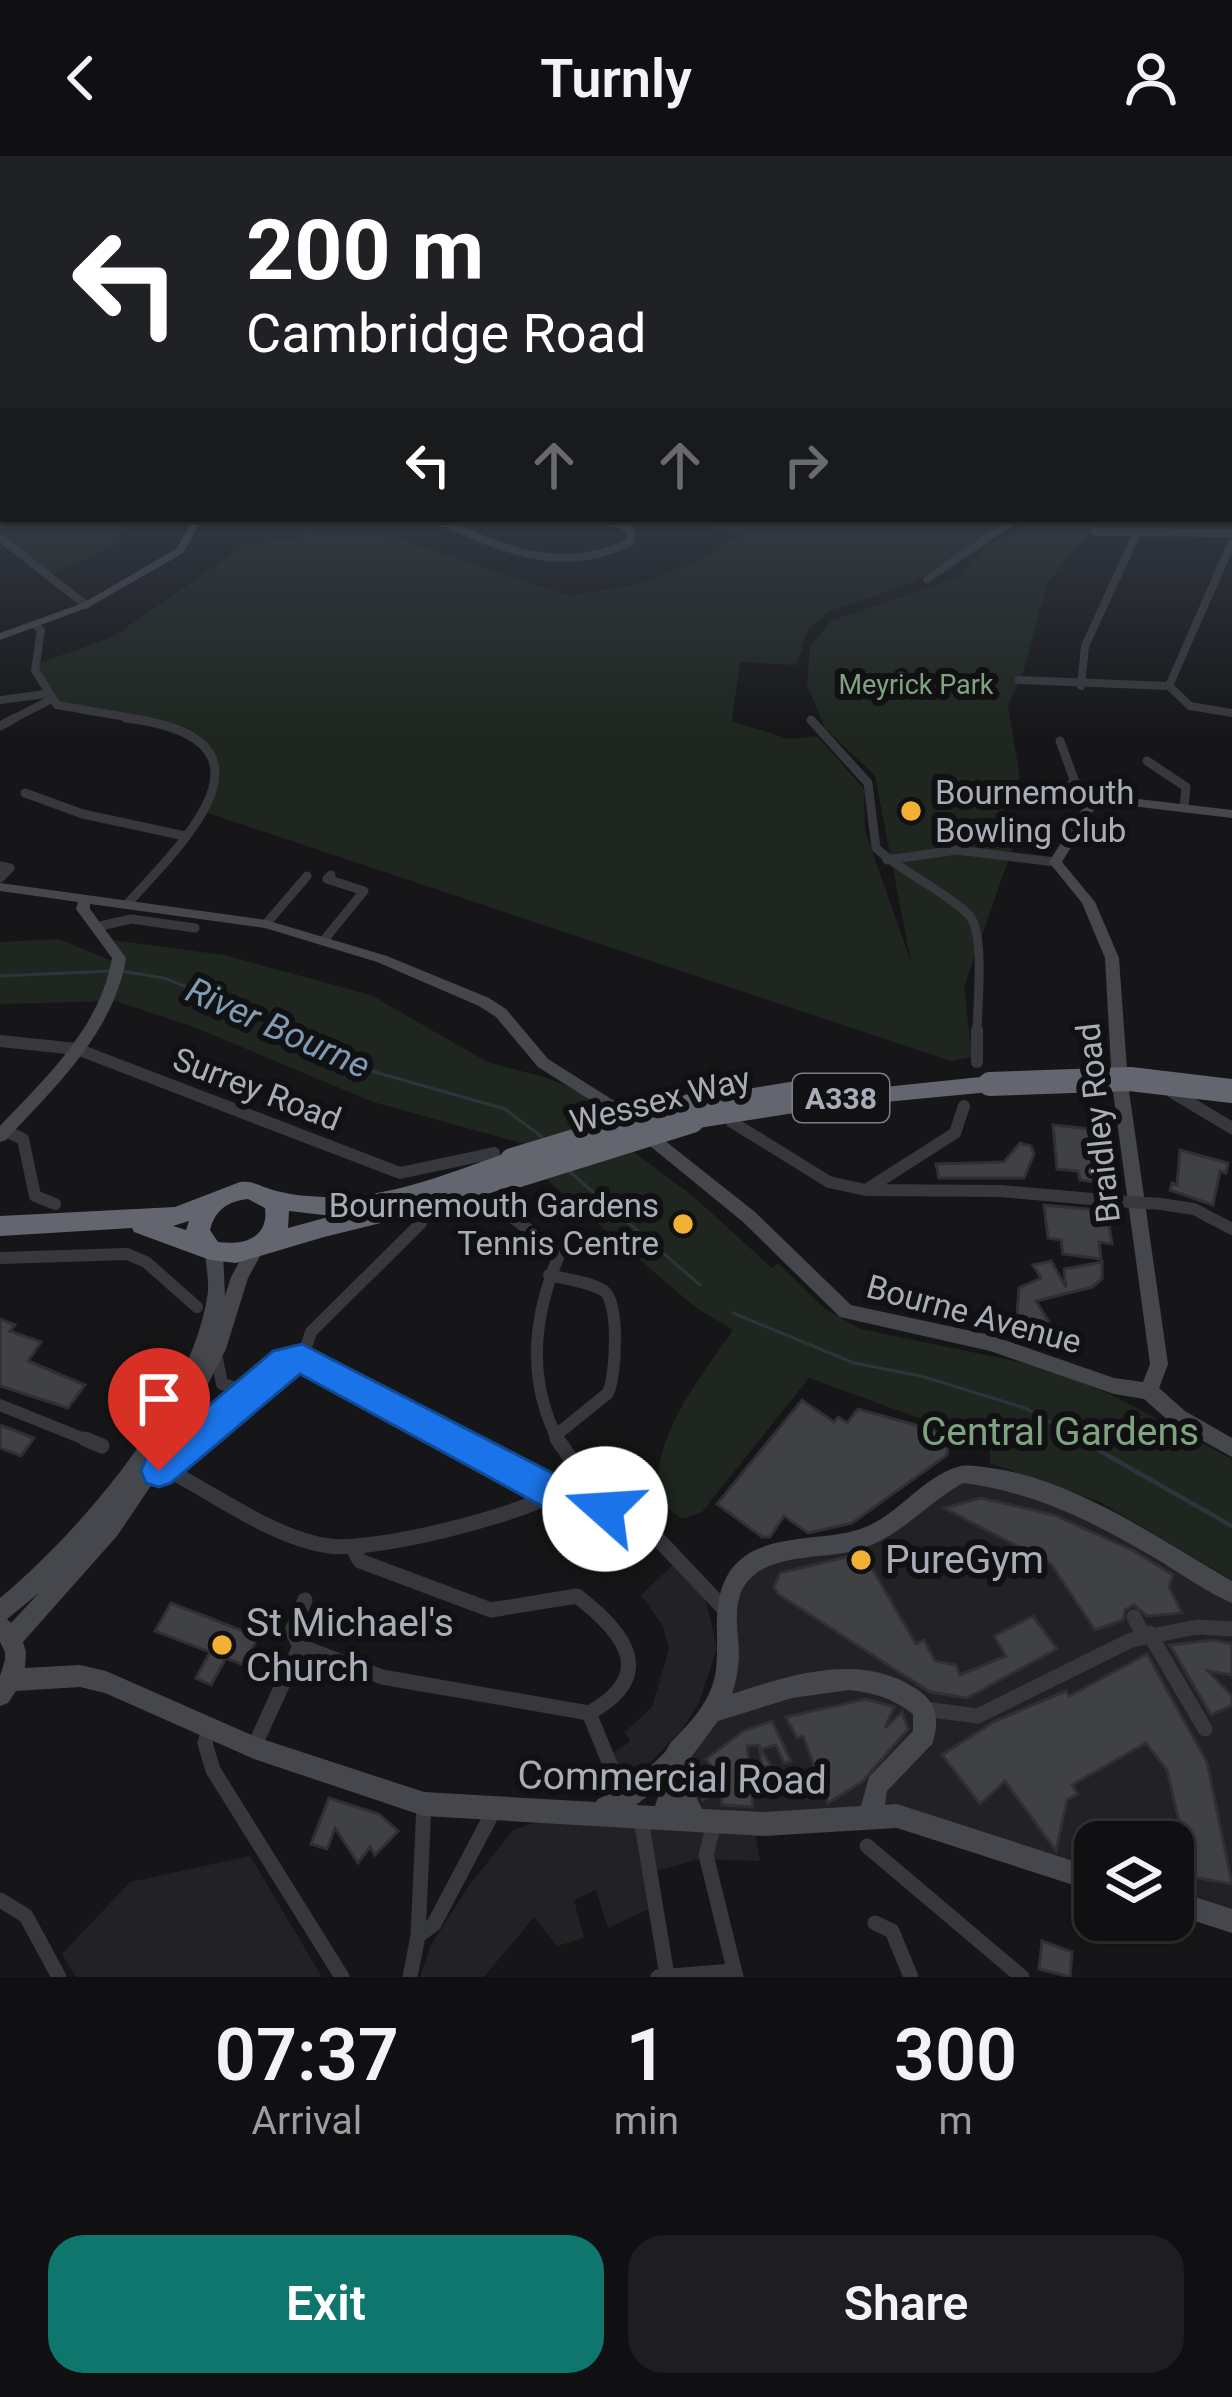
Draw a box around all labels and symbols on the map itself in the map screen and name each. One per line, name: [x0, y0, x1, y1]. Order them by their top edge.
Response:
park label: Meyrick Park: [838, 669, 994, 701]
place label: Bournemouth Bowling Club: [935, 773, 1134, 850]
marker: Bournemouth Bowling Club: [898, 798, 924, 824]
water label: River Bourne: [180, 969, 376, 1087]
street label: Braidley Road: [1068, 1021, 1128, 1225]
street label: Surrey Road: [168, 1039, 346, 1139]
street label: Wessex Way: [566, 1059, 755, 1141]
road number: A338: [793, 1074, 889, 1122]
place label: Bournemouth Gardens Tennis Centre: [329, 1186, 659, 1263]
marker: Bournemouth Gardens Tennis Centre: [670, 1211, 696, 1237]
street label: Bourne Avenue: [862, 1267, 1086, 1361]
pin: [108, 1348, 210, 1471]
park label: Central Gardens: [921, 1409, 1199, 1455]
position arrow: [542, 1446, 668, 1572]
place label: PureGym: [885, 1537, 1044, 1583]
marker: PureGym: [848, 1547, 874, 1573]
place label: St Michael's Church: [246, 1600, 454, 1691]
marker: St Michael's Church: [209, 1632, 235, 1658]
street label: Commercial Road: [517, 1752, 827, 1804]

